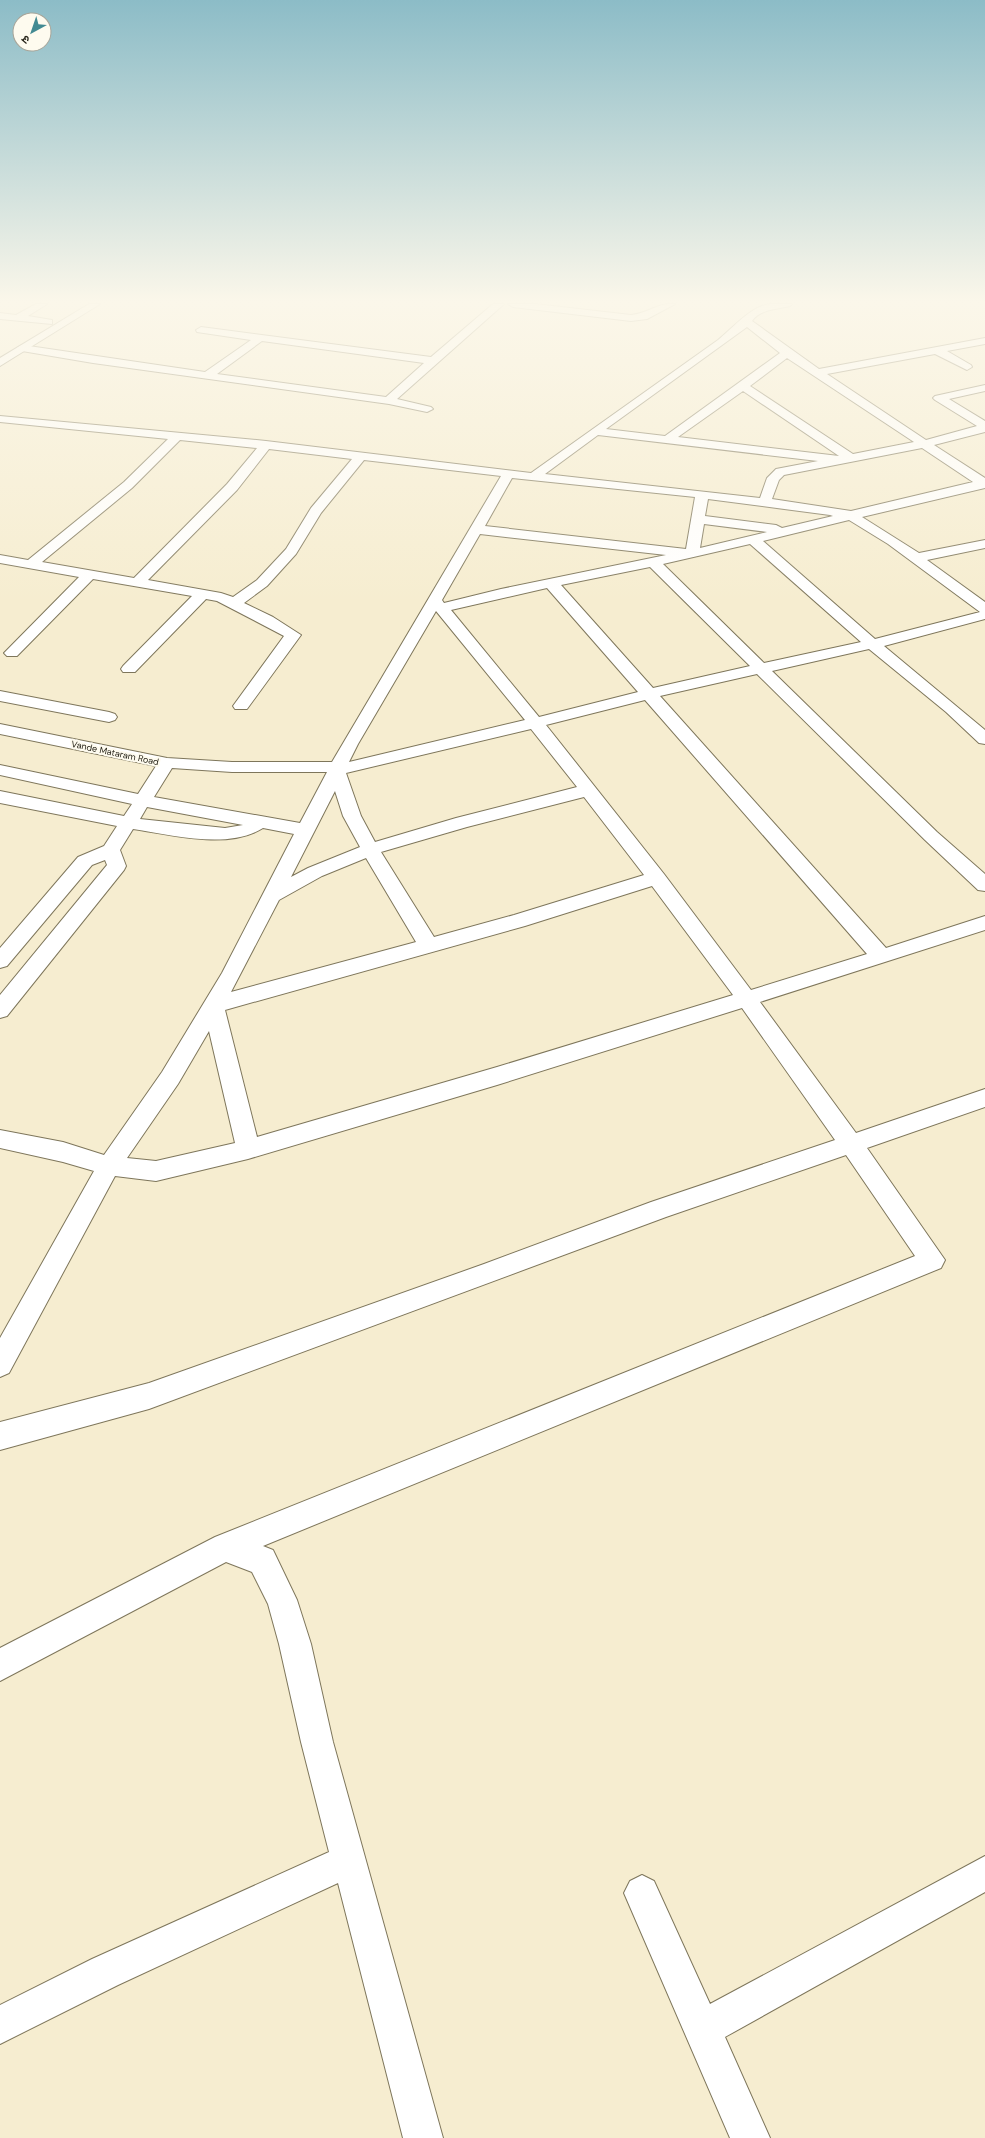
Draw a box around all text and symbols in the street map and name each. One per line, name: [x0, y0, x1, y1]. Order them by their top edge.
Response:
north arrow: [12, 12, 52, 52]
text: उ: [18, 32, 33, 47]
street label: Vande Mataram Road: [70, 738, 160, 768]

